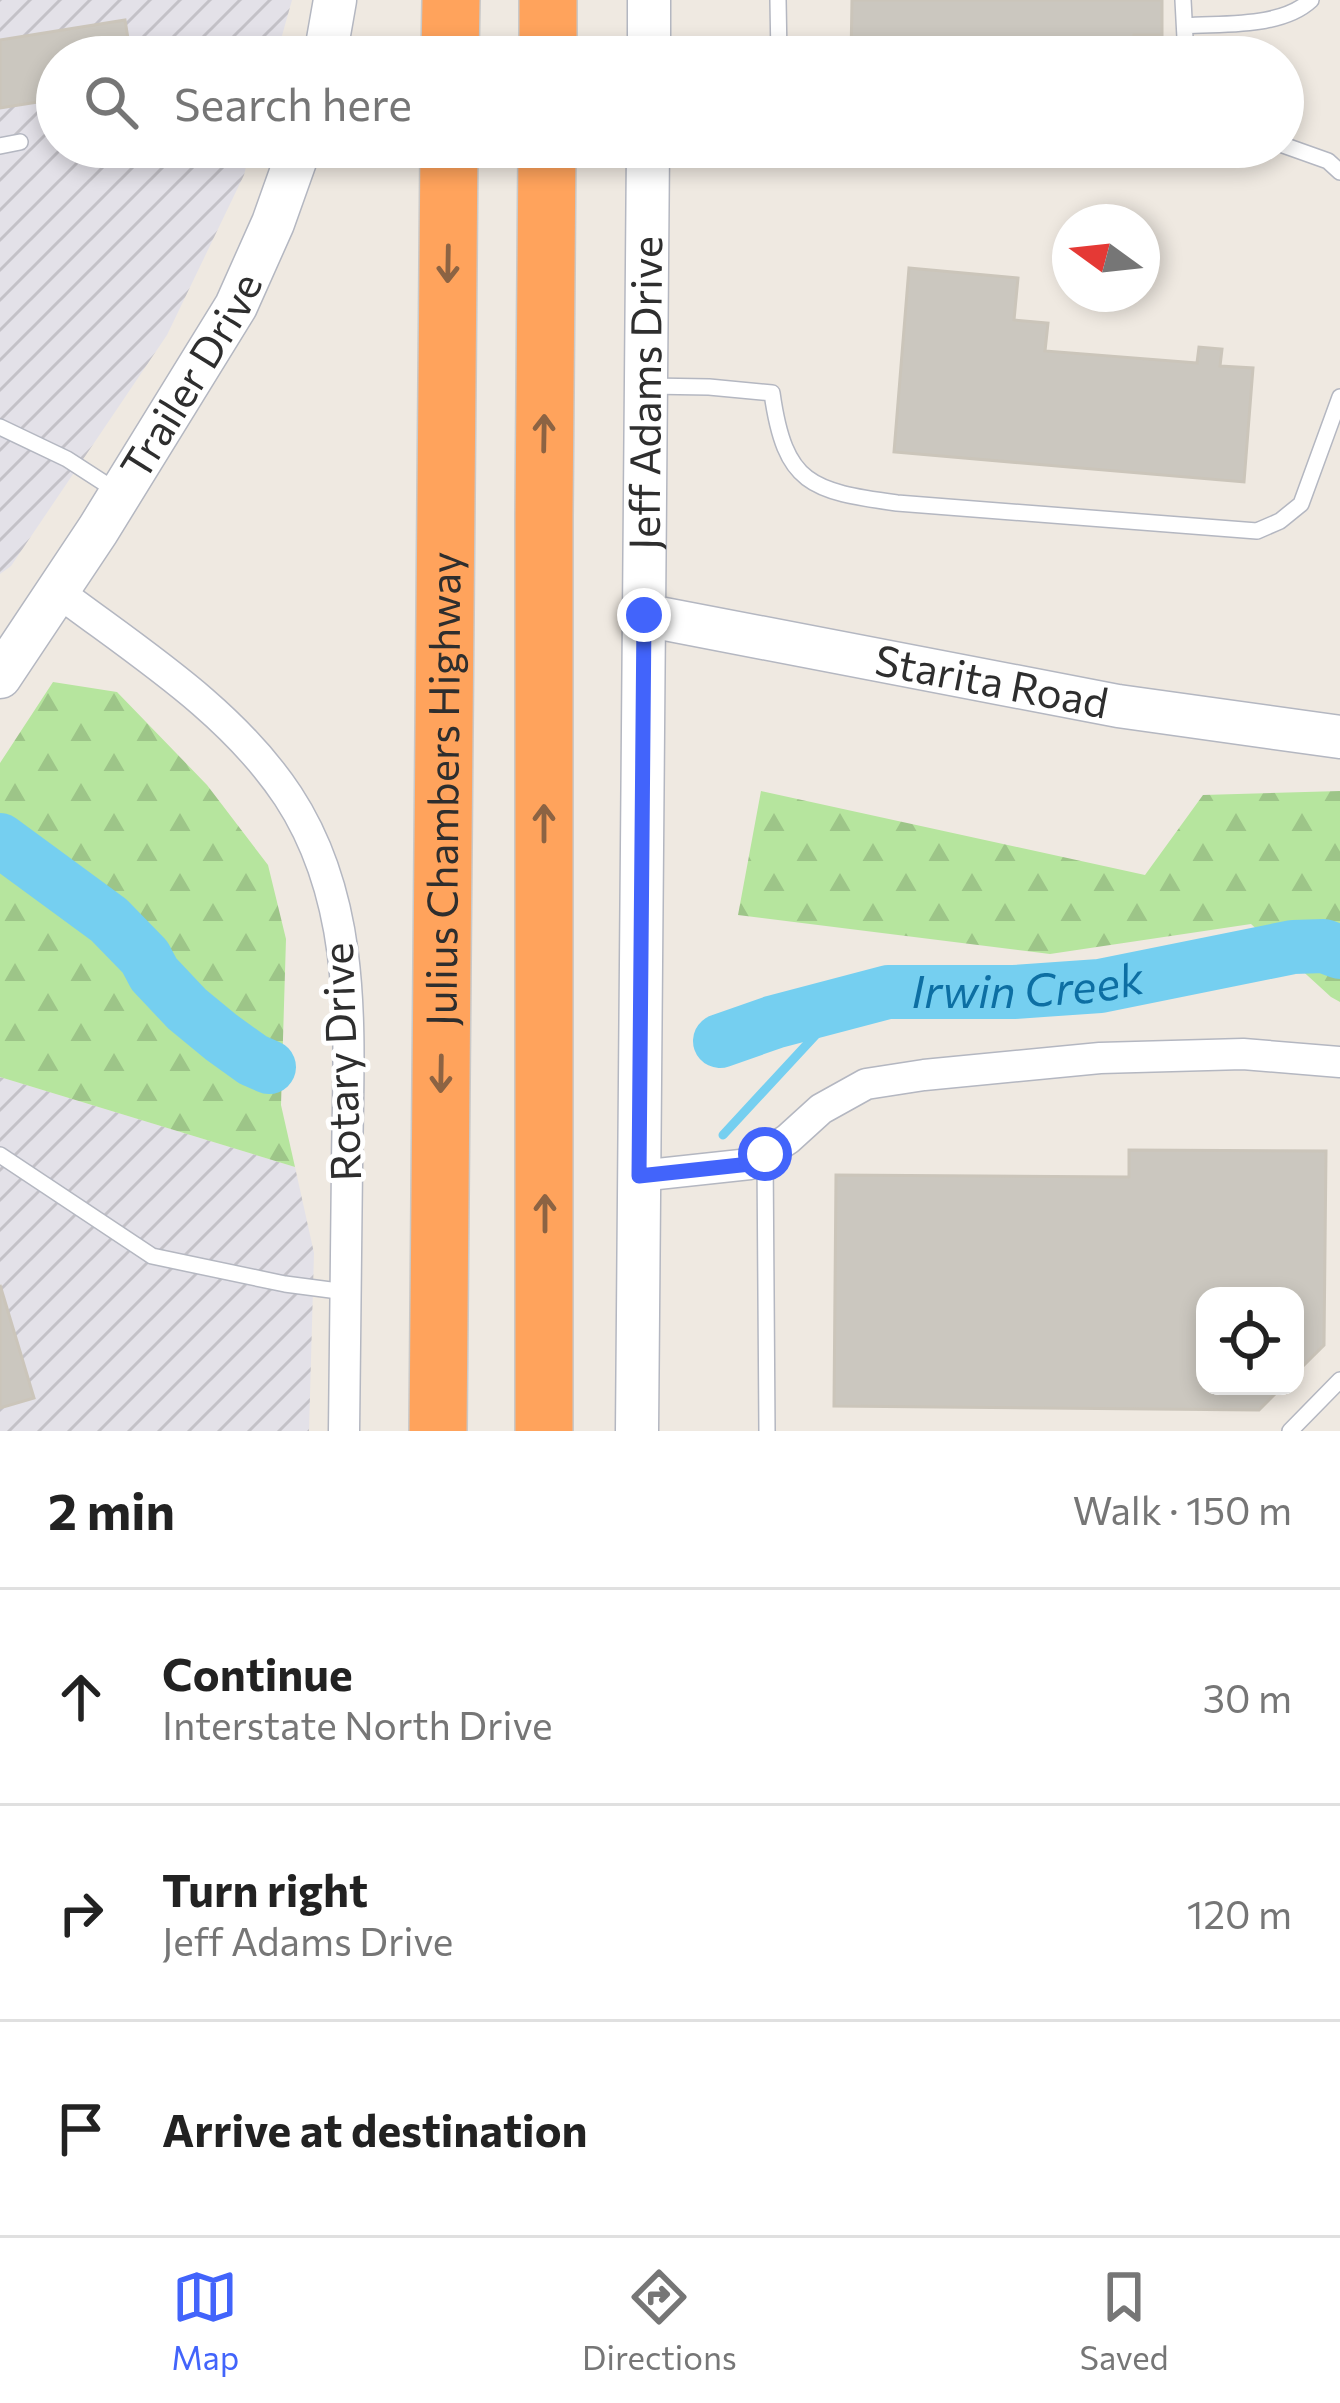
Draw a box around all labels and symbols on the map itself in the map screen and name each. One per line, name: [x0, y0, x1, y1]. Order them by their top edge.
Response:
north arrow: [1052, 204, 1160, 312]
street label: Jeff Adams Drive: [617, 236, 671, 550]
one-way arrow: [437, 244, 460, 283]
street label: Trailer Drive: [108, 264, 271, 488]
one-way arrow: [533, 414, 556, 453]
street label: Julius Chambers Highway: [413, 551, 470, 1027]
route end: [617, 588, 671, 642]
street label: Starita Road: [871, 632, 1113, 728]
one-way arrow: [533, 804, 555, 843]
street label: Rotary Drive: [310, 942, 370, 1182]
water label: Irwin Creek: [912, 948, 1150, 1017]
one-way arrow: [430, 1054, 452, 1093]
route start: [738, 1127, 792, 1181]
one-way arrow: [534, 1194, 556, 1233]

